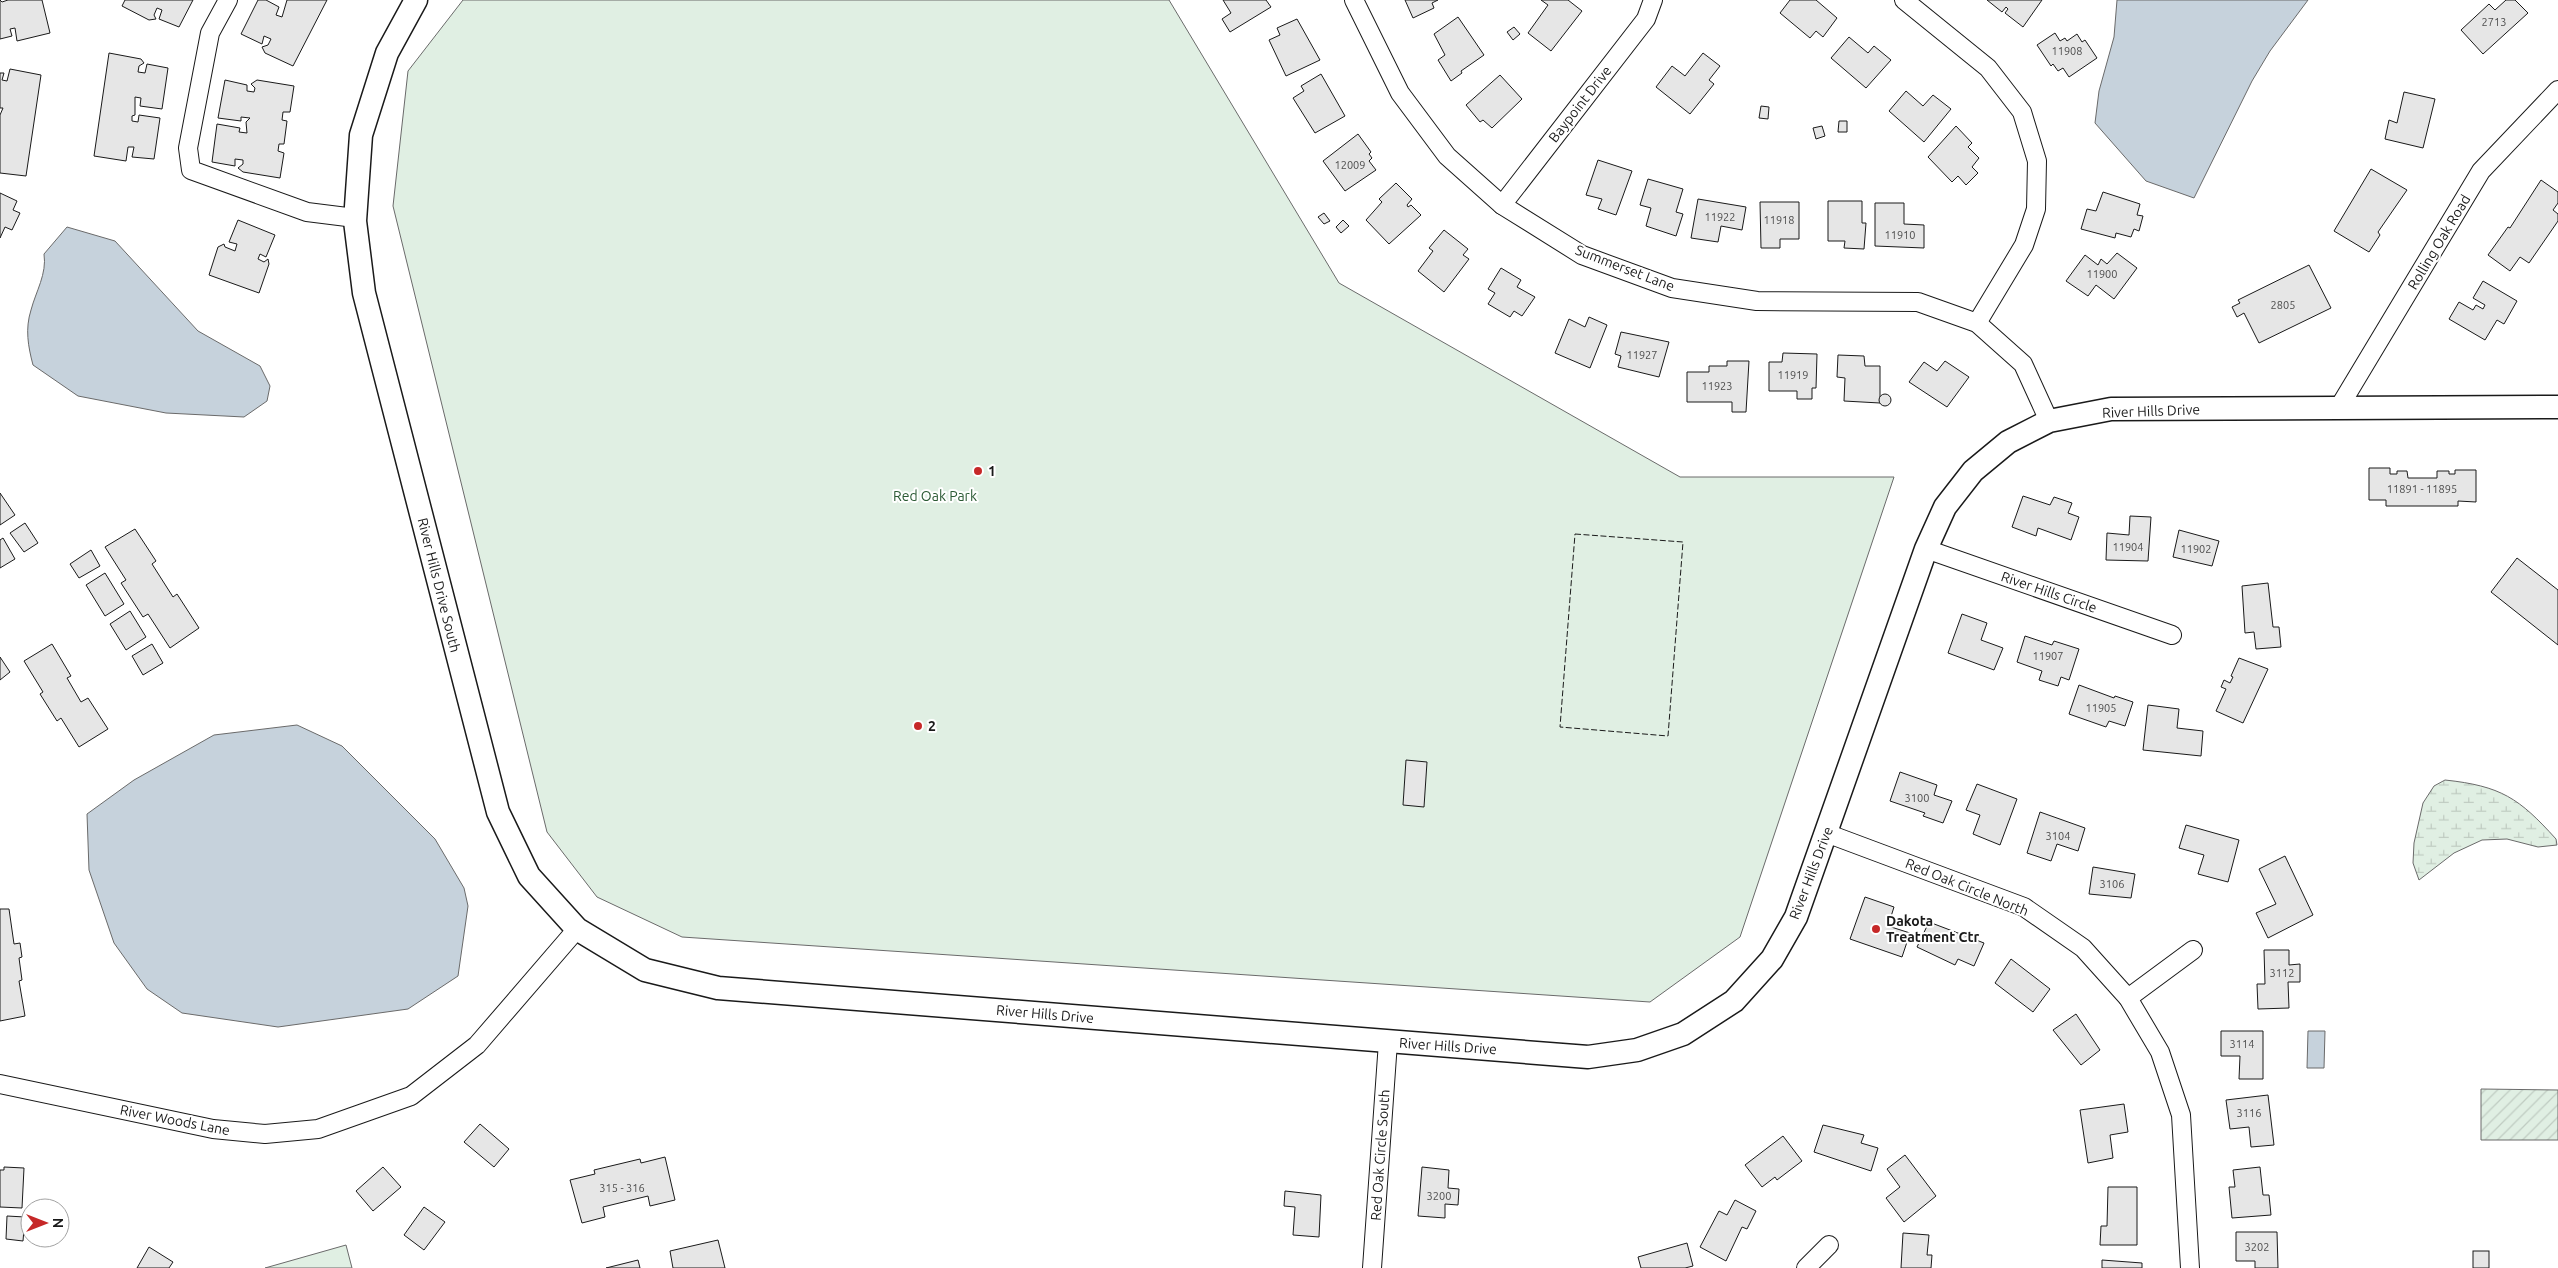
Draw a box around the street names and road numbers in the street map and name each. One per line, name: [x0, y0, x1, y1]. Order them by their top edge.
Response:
street label: Baypoint Drive: [1545, 63, 1615, 145]
street label: Rolling Oak Road: [2404, 192, 2474, 292]
street label: Summerset Lane: [1573, 242, 1677, 294]
street label: River Hills Drive: [2102, 401, 2200, 421]
street label: River Hills Drive South: [415, 516, 463, 654]
street label: River Hills Circle: [1999, 568, 2099, 616]
street label: River Hills Drive: [1786, 824, 1836, 922]
street label: Red Oak Circle North: [1903, 855, 2031, 919]
street label: River Hills Drive: [995, 1002, 1095, 1026]
street label: River Hills Drive: [1399, 1035, 1497, 1057]
street label: Red Oak Circle South: [1367, 1089, 1393, 1221]
street label: River Woods Lane: [119, 1101, 231, 1139]

